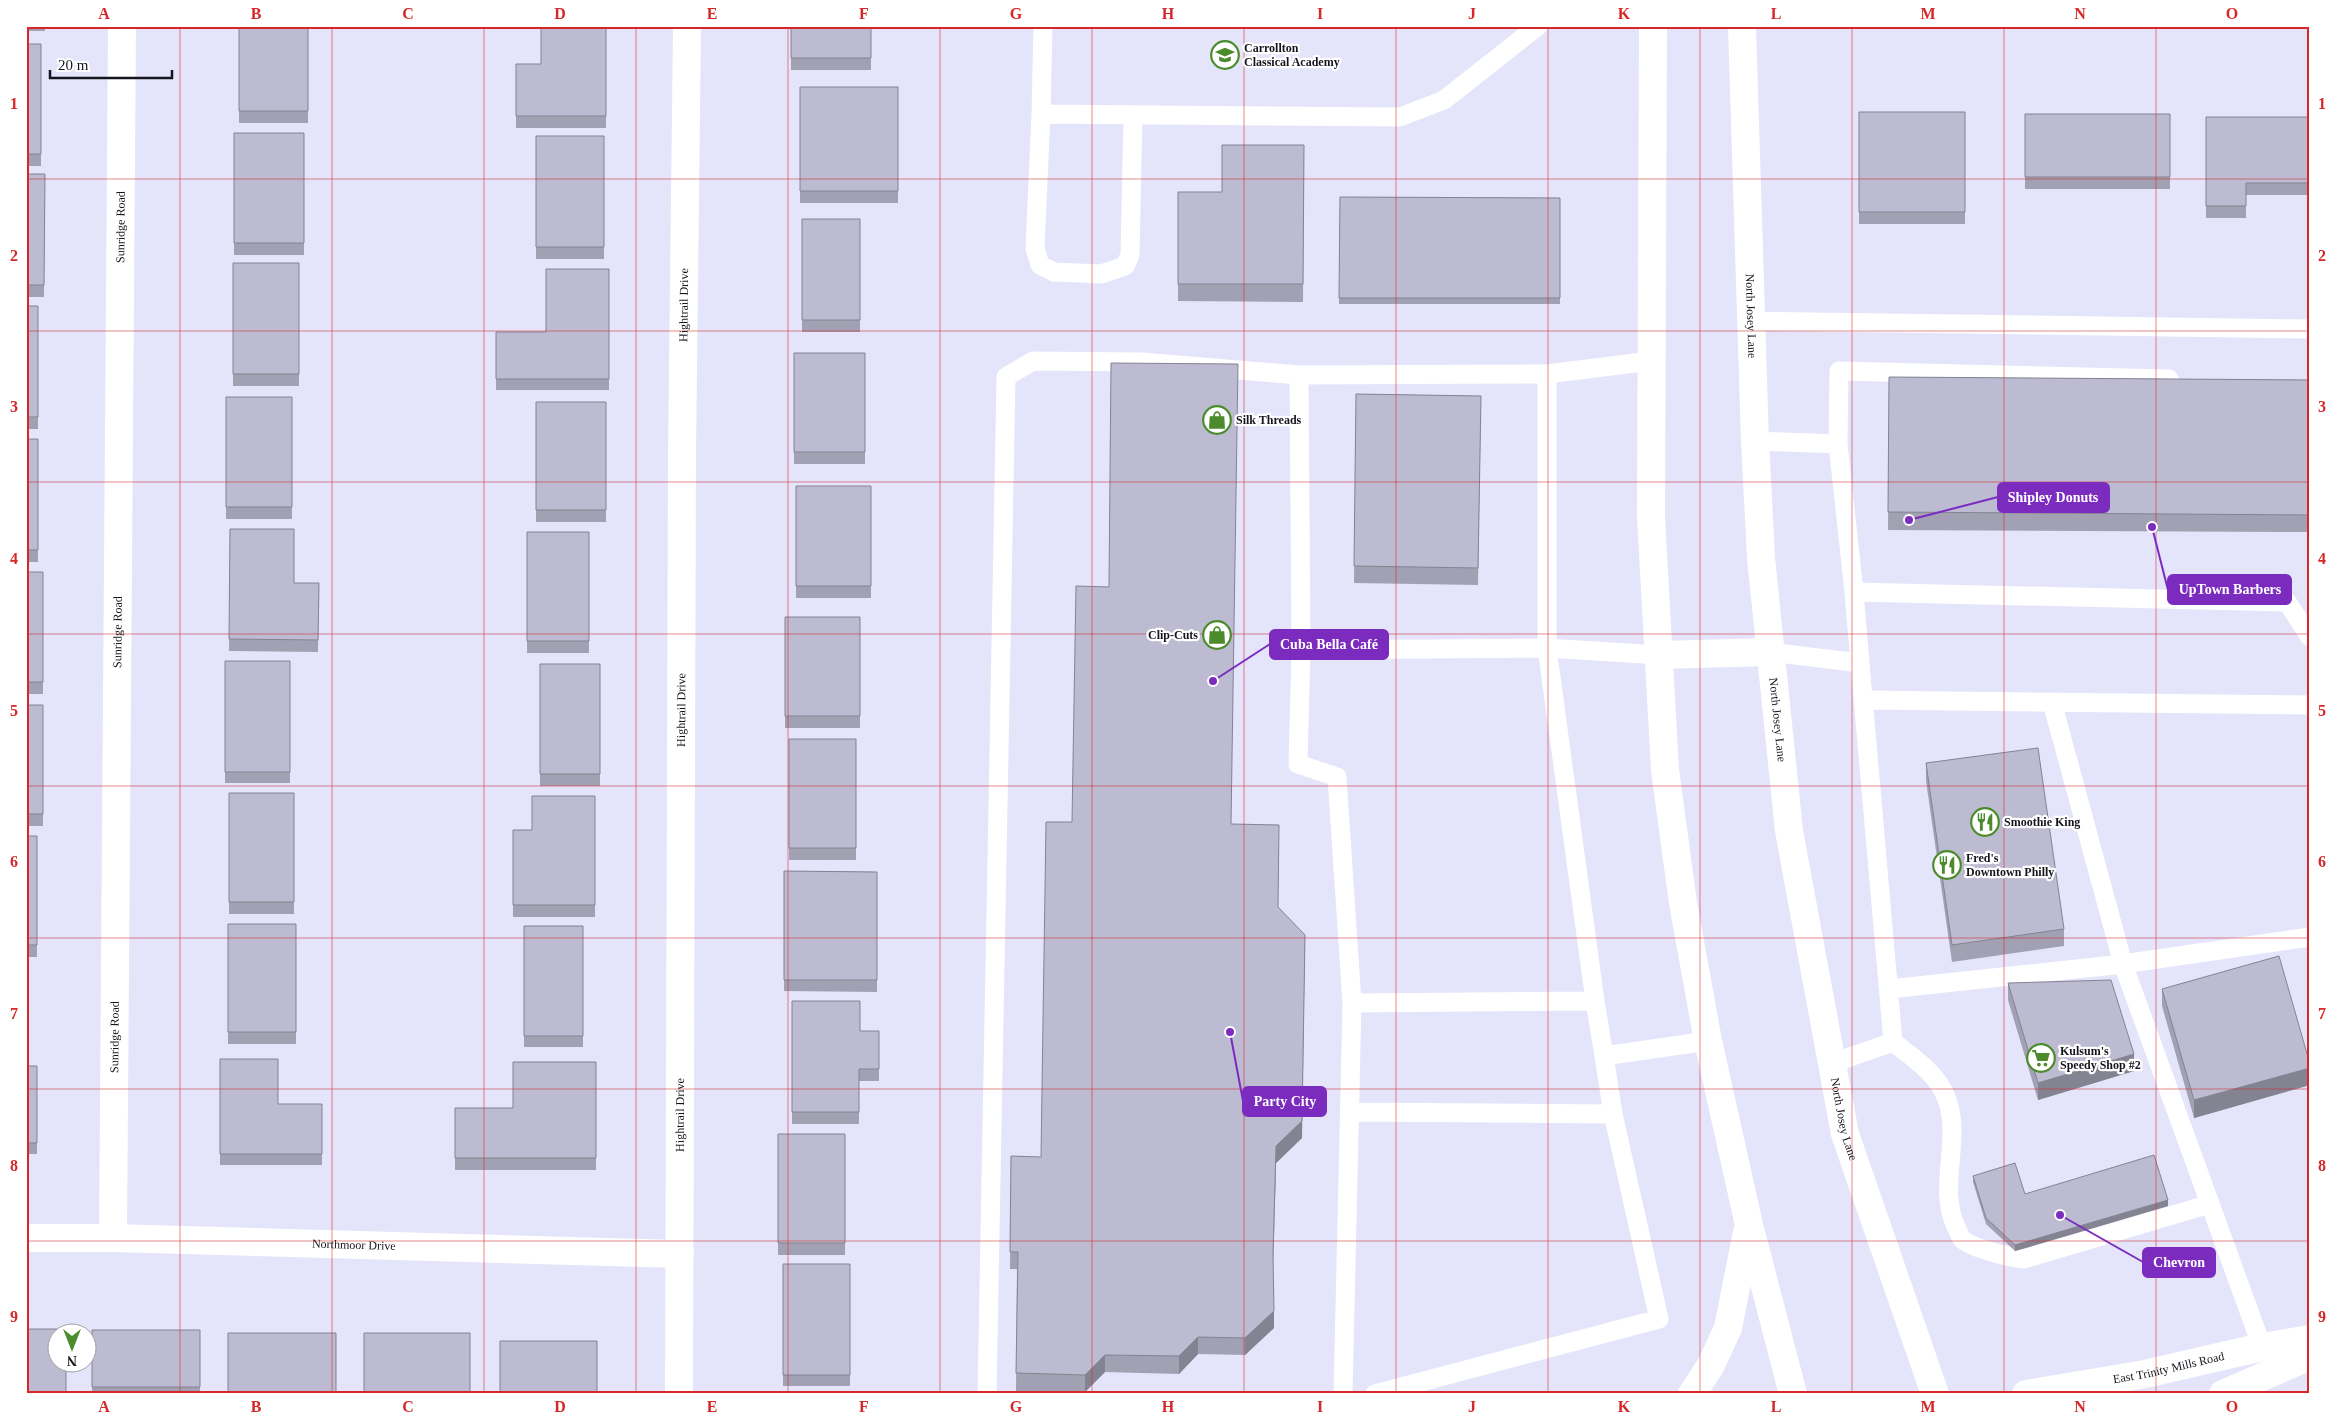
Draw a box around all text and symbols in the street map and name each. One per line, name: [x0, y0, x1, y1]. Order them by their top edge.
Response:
text: A: [98, 5, 110, 22]
text: B: [251, 5, 262, 22]
text: C: [402, 5, 414, 22]
text: D: [554, 5, 566, 22]
text: E: [707, 5, 717, 22]
text: F: [859, 5, 869, 22]
text: G: [1010, 5, 1023, 22]
text: H: [1162, 5, 1175, 22]
text: I: [1317, 5, 1323, 22]
text: J: [1468, 5, 1476, 22]
text: K: [1618, 5, 1631, 22]
text: L: [1771, 5, 1781, 22]
text: M: [1920, 5, 1936, 22]
text: N: [2074, 5, 2086, 22]
text: O: [2226, 5, 2238, 22]
school or university icon: Carrollton Classical Academy: [1210, 40, 1240, 70]
place label: Carrollton Classical Academy: [1244, 41, 1340, 69]
scale bar: [50, 48, 172, 80]
text: 20 m: [58, 57, 89, 73]
text: 1: [10, 95, 18, 112]
text: 1: [2318, 95, 2326, 112]
street label: Sunridge Road: [113, 191, 128, 263]
text: 2: [10, 247, 18, 264]
text: 2: [2318, 247, 2326, 264]
street label: Hightrail Drive: [676, 268, 691, 342]
street label: North Josey Lane: [1743, 273, 1759, 358]
text: 3: [10, 398, 18, 415]
text: 3: [2318, 398, 2326, 415]
shop icon: Silk Threads: [1202, 405, 1232, 435]
place label: Silk Threads: [1236, 413, 1302, 427]
callout: Shipley Donuts: [1998, 483, 2109, 512]
text: Shipley Donuts: [2008, 490, 2099, 505]
text: 4: [10, 550, 18, 567]
text: 4: [2318, 550, 2326, 567]
callout: UpTown Barbers: [2168, 575, 2291, 604]
text: UpTown Barbers: [2179, 582, 2282, 597]
street label: Sunridge Road: [110, 596, 125, 668]
shop icon: Clip-Cuts: [1202, 620, 1232, 650]
place label: Clip-Cuts: [1148, 628, 1198, 642]
callout: Cuba Bella Café: [1270, 630, 1388, 659]
text: Cuba Bella Café: [1280, 637, 1378, 652]
street label: Hightrail Drive: [674, 673, 688, 747]
street label: North Josey Lane: [1766, 677, 1789, 763]
text: 5: [10, 702, 18, 719]
text: 5: [2318, 702, 2326, 719]
restaurant icon: Smoothie King: [1970, 807, 2000, 837]
place label: Smoothie King: [2004, 815, 2080, 829]
restaurant icon: Fred's Downtown Philly: [1932, 850, 1962, 880]
place label: Fred's Downtown Philly: [1966, 851, 2054, 879]
text: 6: [10, 853, 18, 870]
text: 6: [2318, 853, 2326, 870]
street label: Sunridge Road: [107, 1001, 122, 1073]
text: 7: [10, 1005, 18, 1022]
text: 7: [2318, 1005, 2326, 1022]
supermarket icon: Kulsum's Speedy Shop #2: [2026, 1043, 2056, 1073]
place label: Kulsum's Speedy Shop #2: [2060, 1044, 2141, 1072]
street label: North Josey Lane: [1828, 1076, 1861, 1162]
street label: Hightrail Drive: [673, 1078, 687, 1152]
callout: Party City: [1243, 1087, 1326, 1116]
text: Party City: [1254, 1094, 1316, 1109]
text: 8: [10, 1157, 18, 1174]
text: 8: [2318, 1157, 2326, 1174]
street label: Northmoor Drive: [312, 1237, 396, 1253]
callout: Chevron: [2143, 1248, 2215, 1277]
text: Chevron: [2153, 1255, 2205, 1270]
text: 9: [10, 1308, 18, 1325]
text: 9: [2318, 1308, 2326, 1325]
north arrow: [48, 1322, 98, 1372]
street label: East Trinity Mills Road: [2112, 1349, 2225, 1386]
text: N: [67, 1353, 77, 1368]
text: A: [98, 1398, 110, 1415]
text: B: [251, 1398, 262, 1415]
text: C: [402, 1398, 414, 1415]
text: D: [554, 1398, 566, 1415]
text: E: [707, 1398, 717, 1415]
text: F: [859, 1398, 869, 1415]
text: G: [1010, 1398, 1023, 1415]
text: H: [1162, 1398, 1175, 1415]
text: I: [1317, 1398, 1323, 1415]
text: J: [1468, 1398, 1476, 1415]
text: K: [1618, 1398, 1631, 1415]
text: L: [1771, 1398, 1781, 1415]
text: M: [1920, 1398, 1936, 1415]
text: N: [2074, 1398, 2086, 1415]
text: O: [2226, 1398, 2238, 1415]

